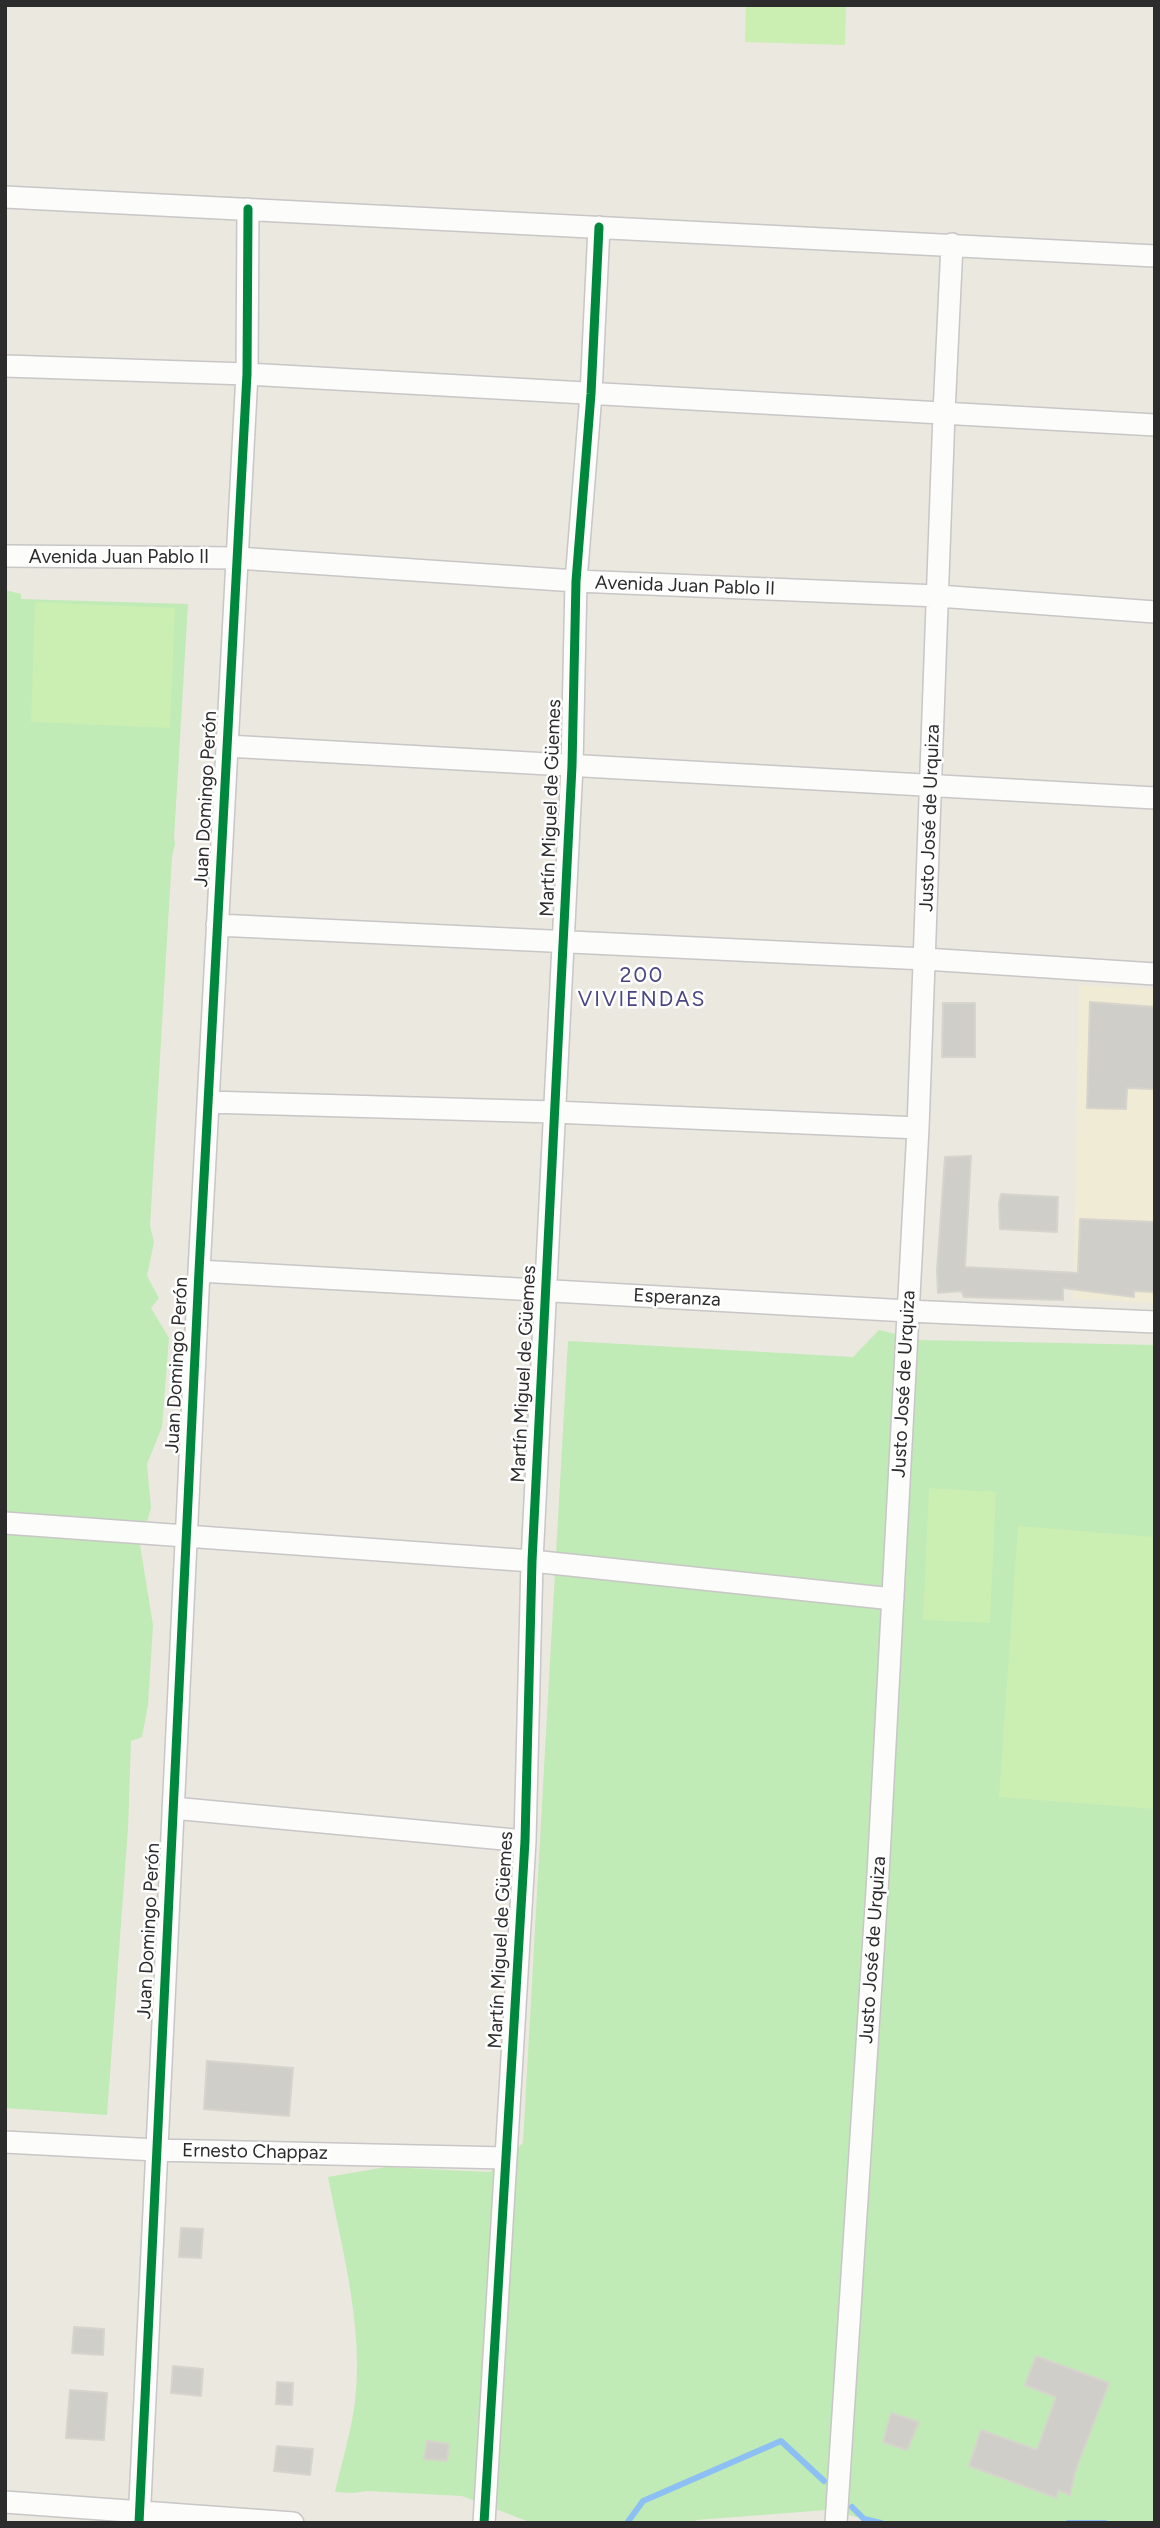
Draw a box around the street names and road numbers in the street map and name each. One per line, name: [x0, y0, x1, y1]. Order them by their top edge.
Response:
street label: Avenida Juan Pablo II: [29, 546, 209, 568]
street label: Avenida Juan Pablo II: [594, 571, 776, 601]
street label: Martín Miguel de Güemes: [536, 699, 566, 917]
street label: Juan Domingo Perón: [190, 710, 222, 888]
street label: Justo José de Urquiza: [915, 724, 945, 912]
street label: Martín Miguel de Güemes: [507, 1265, 541, 1483]
street label: Juan Domingo Perón: [161, 1276, 193, 1454]
street label: Esperanza: [633, 1284, 721, 1312]
street label: Justo José de Urquiza: [888, 1290, 920, 1478]
street label: Martín Miguel de Güemes: [484, 1831, 518, 2049]
street label: Juan Domingo Perón: [133, 1842, 165, 2020]
street label: Justo José de Urquiza: [855, 1855, 891, 2045]
street label: Ernesto Chappaz: [182, 2139, 328, 2165]

